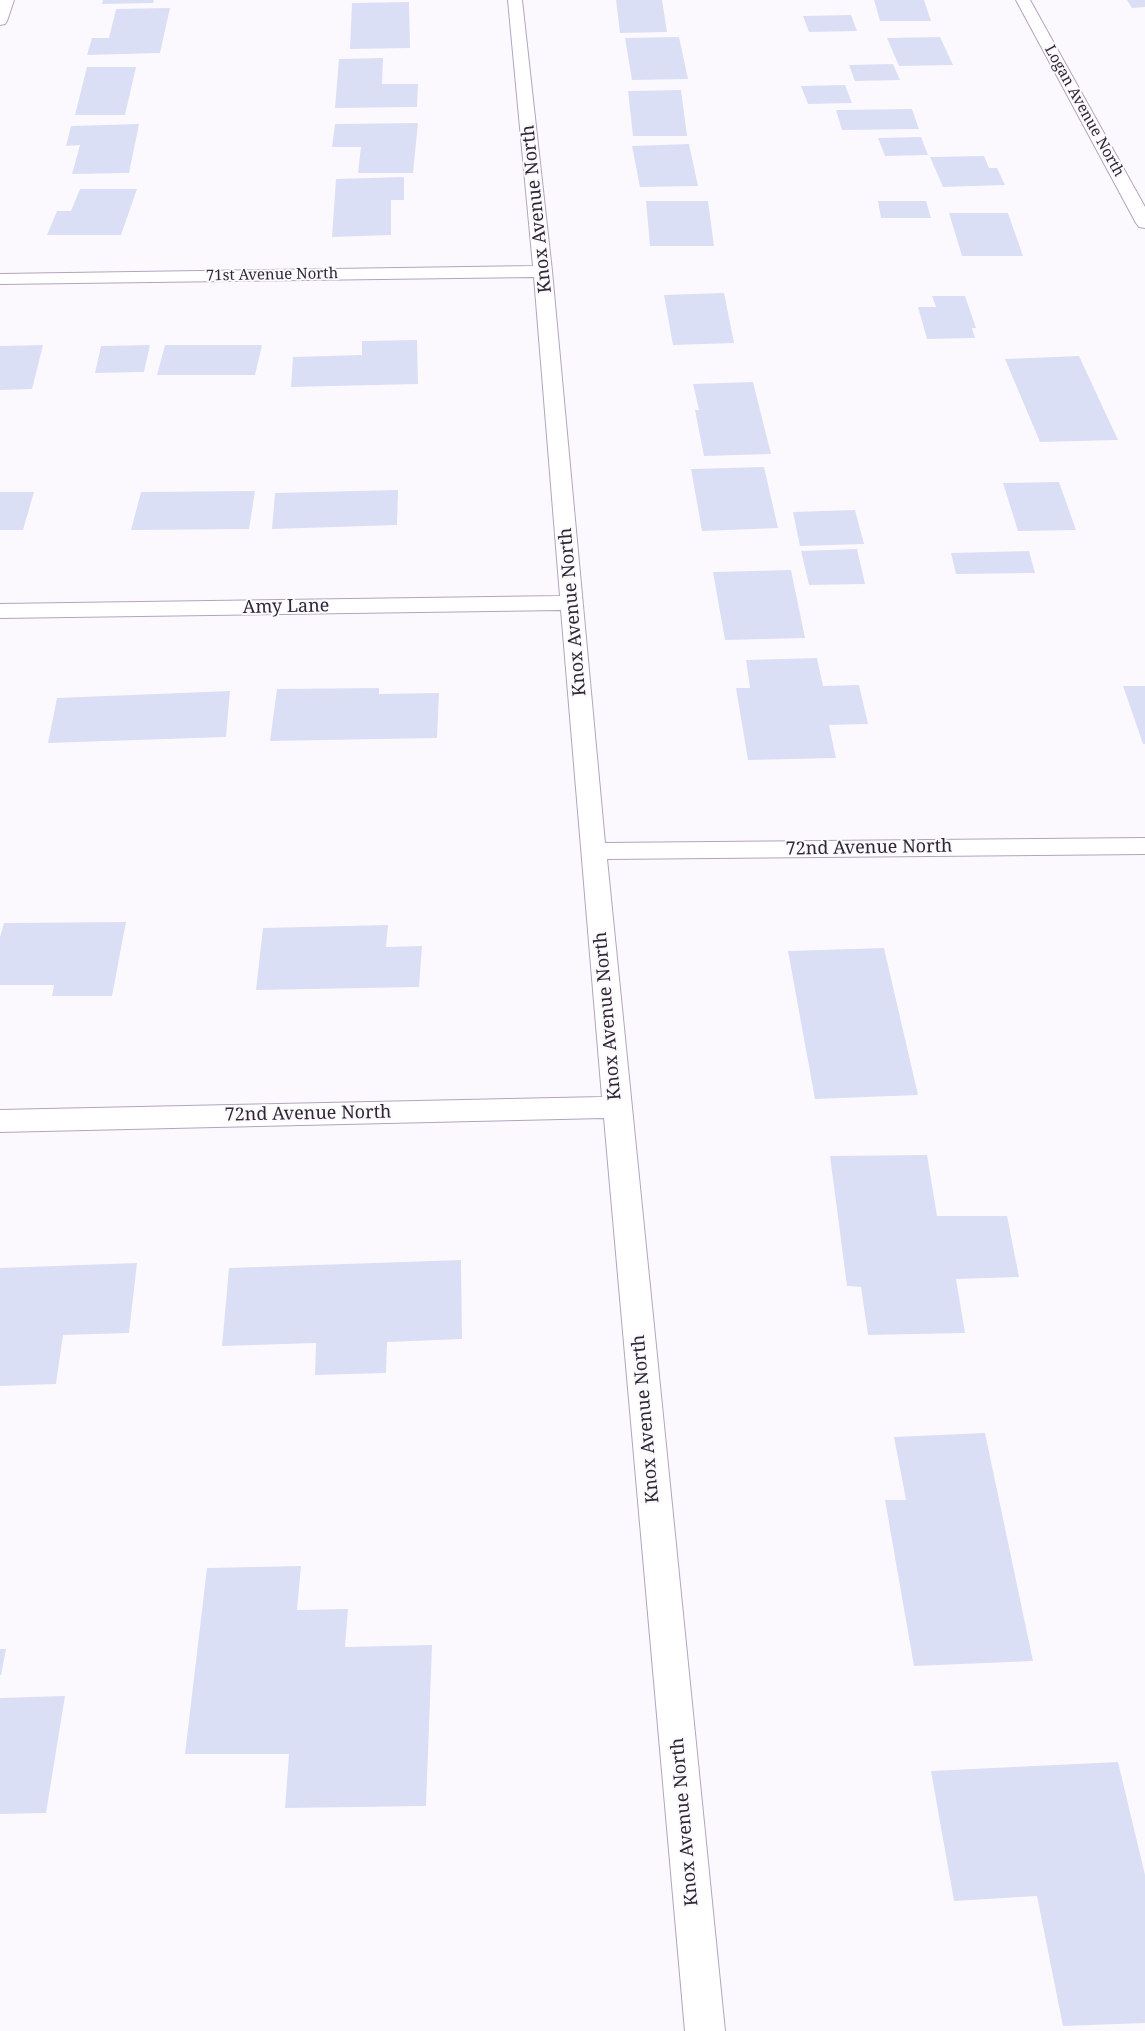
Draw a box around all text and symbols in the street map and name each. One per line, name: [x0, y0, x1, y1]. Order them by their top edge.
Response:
street label: Logan Avenue North: [1040, 42, 1128, 180]
street label: Knox Avenue North: [517, 124, 557, 294]
street label: 71st Avenue North: [206, 265, 338, 285]
street label: Knox Avenue North: [555, 527, 591, 697]
street label: Amy Lane: [242, 595, 330, 619]
street label: 72nd Avenue North: [785, 836, 953, 860]
street label: Knox Avenue North: [590, 931, 626, 1101]
street label: 72nd Avenue North: [224, 1102, 392, 1126]
street label: Knox Avenue North: [628, 1334, 664, 1504]
street label: Knox Avenue North: [667, 1737, 703, 1907]

